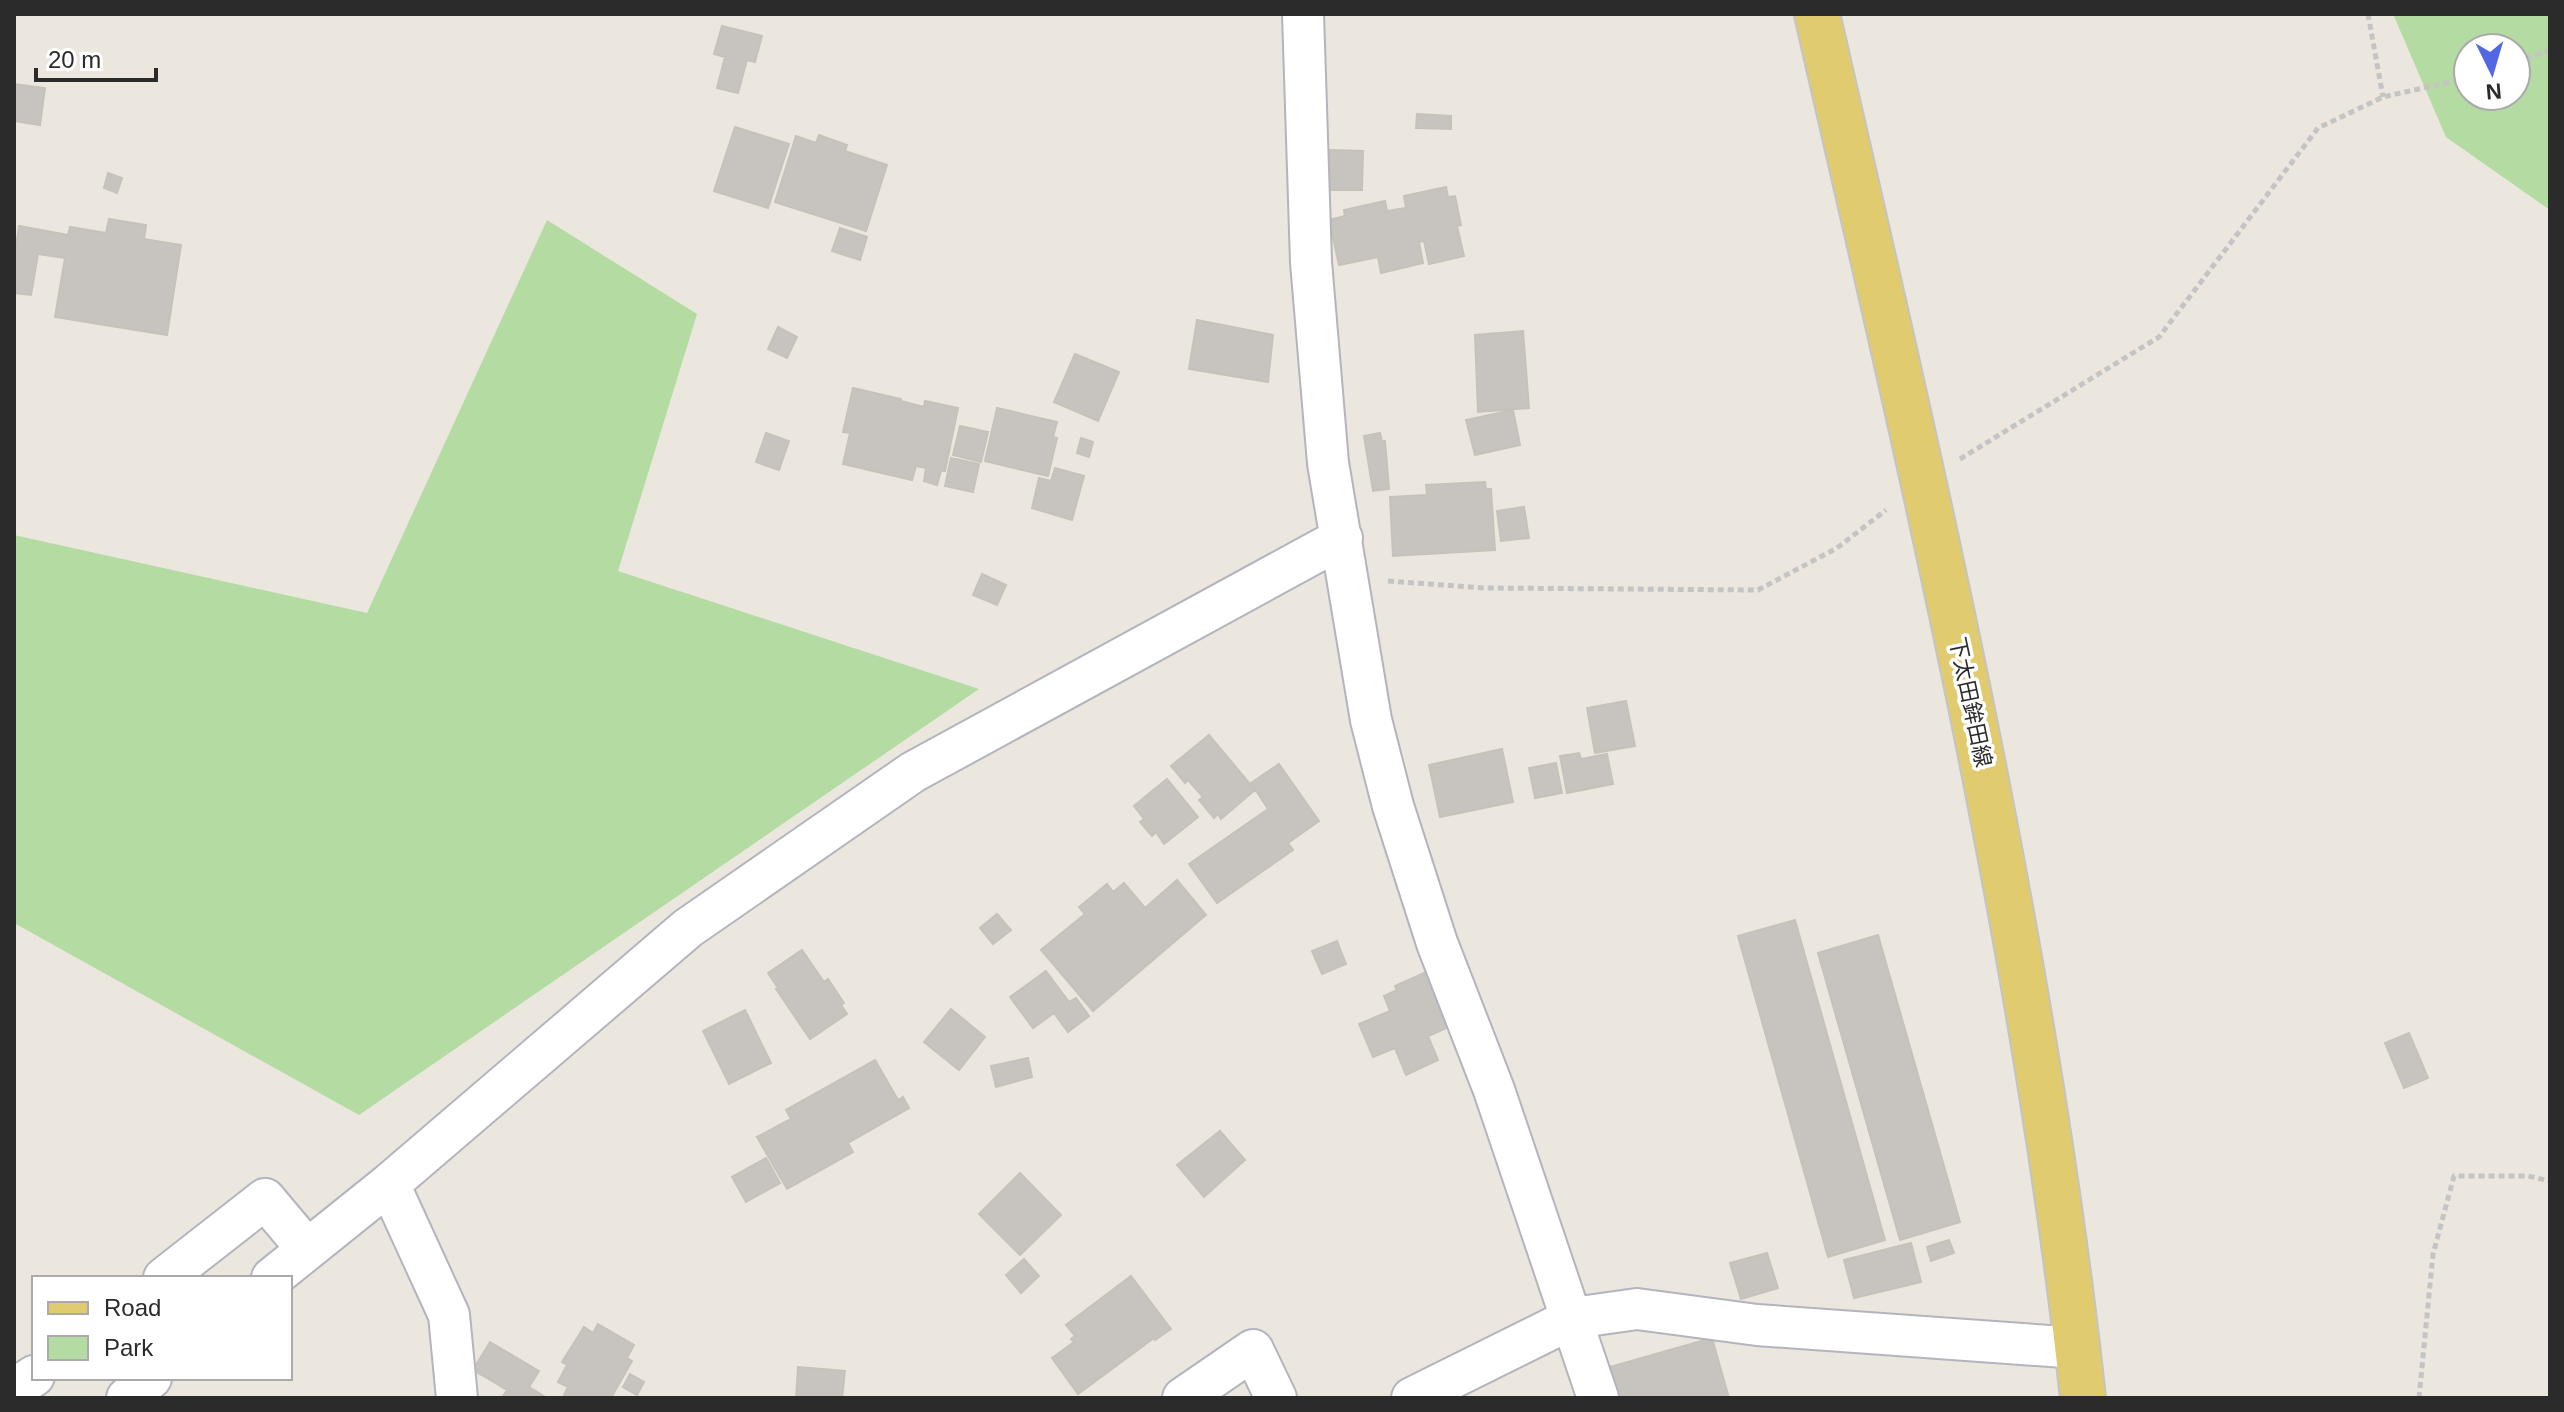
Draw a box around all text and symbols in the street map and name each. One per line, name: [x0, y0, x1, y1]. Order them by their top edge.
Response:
scale bar: [36, 32, 156, 82]
north arrow: [2452, 32, 2532, 112]
text: 20 m: [48, 46, 101, 73]
text: N: [2485, 78, 2503, 105]
street label: 下太田鉾田線: [1945, 635, 1996, 769]
legend: [32, 1276, 292, 1380]
text: Road: [104, 1294, 161, 1321]
text: Park: [104, 1334, 154, 1361]

